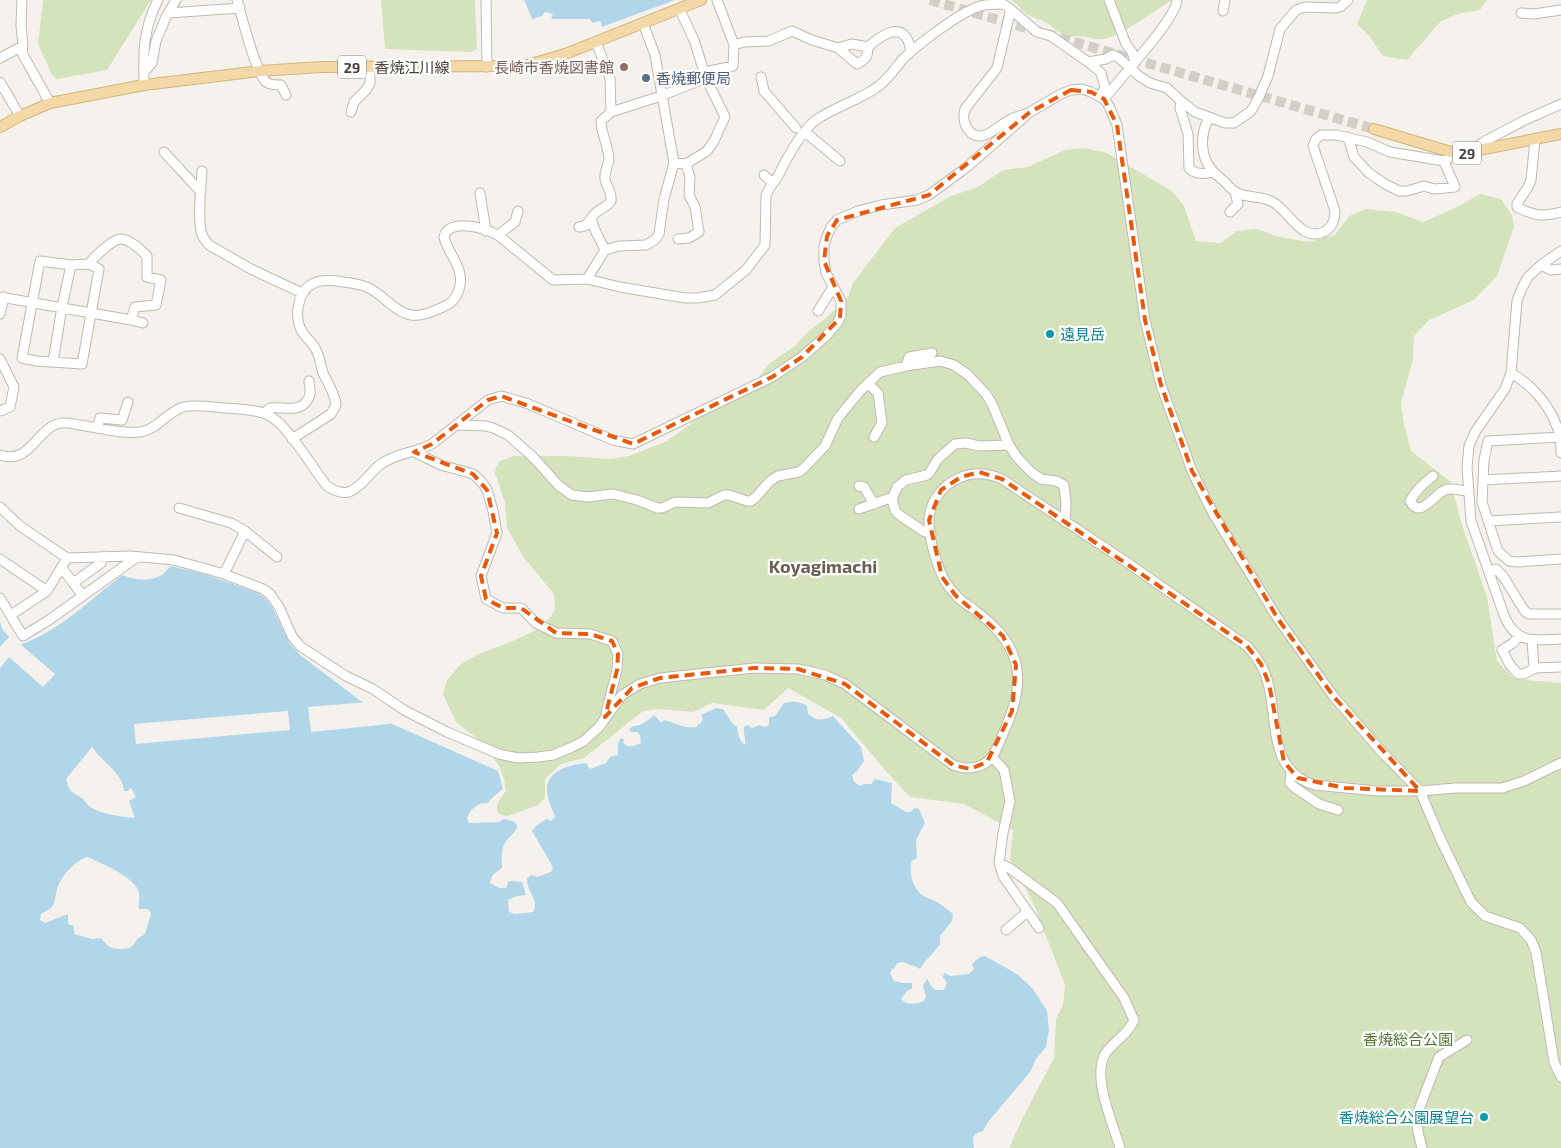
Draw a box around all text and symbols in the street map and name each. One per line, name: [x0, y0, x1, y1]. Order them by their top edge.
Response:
road number: 29: [338, 56, 366, 78]
street label: 香焼江川線: [374, 58, 450, 76]
place label: 長崎市香焼図書館: [494, 58, 614, 76]
marker: 長崎市香焼図書館: [618, 61, 630, 73]
place label: 香焼郵便局: [656, 69, 731, 87]
marker: 香焼郵便局: [640, 72, 652, 84]
road number: 29: [1453, 142, 1481, 164]
place label: 遠見岳: [1060, 325, 1105, 343]
marker: 遠見岳: [1044, 328, 1056, 340]
district label: Koyagimachi: [769, 555, 877, 577]
park label: 香焼総合公園: [1363, 1030, 1453, 1048]
place label: 香焼総合公園展望台: [1339, 1108, 1474, 1126]
marker: 香焼総合公園展望台: [1478, 1111, 1490, 1123]

